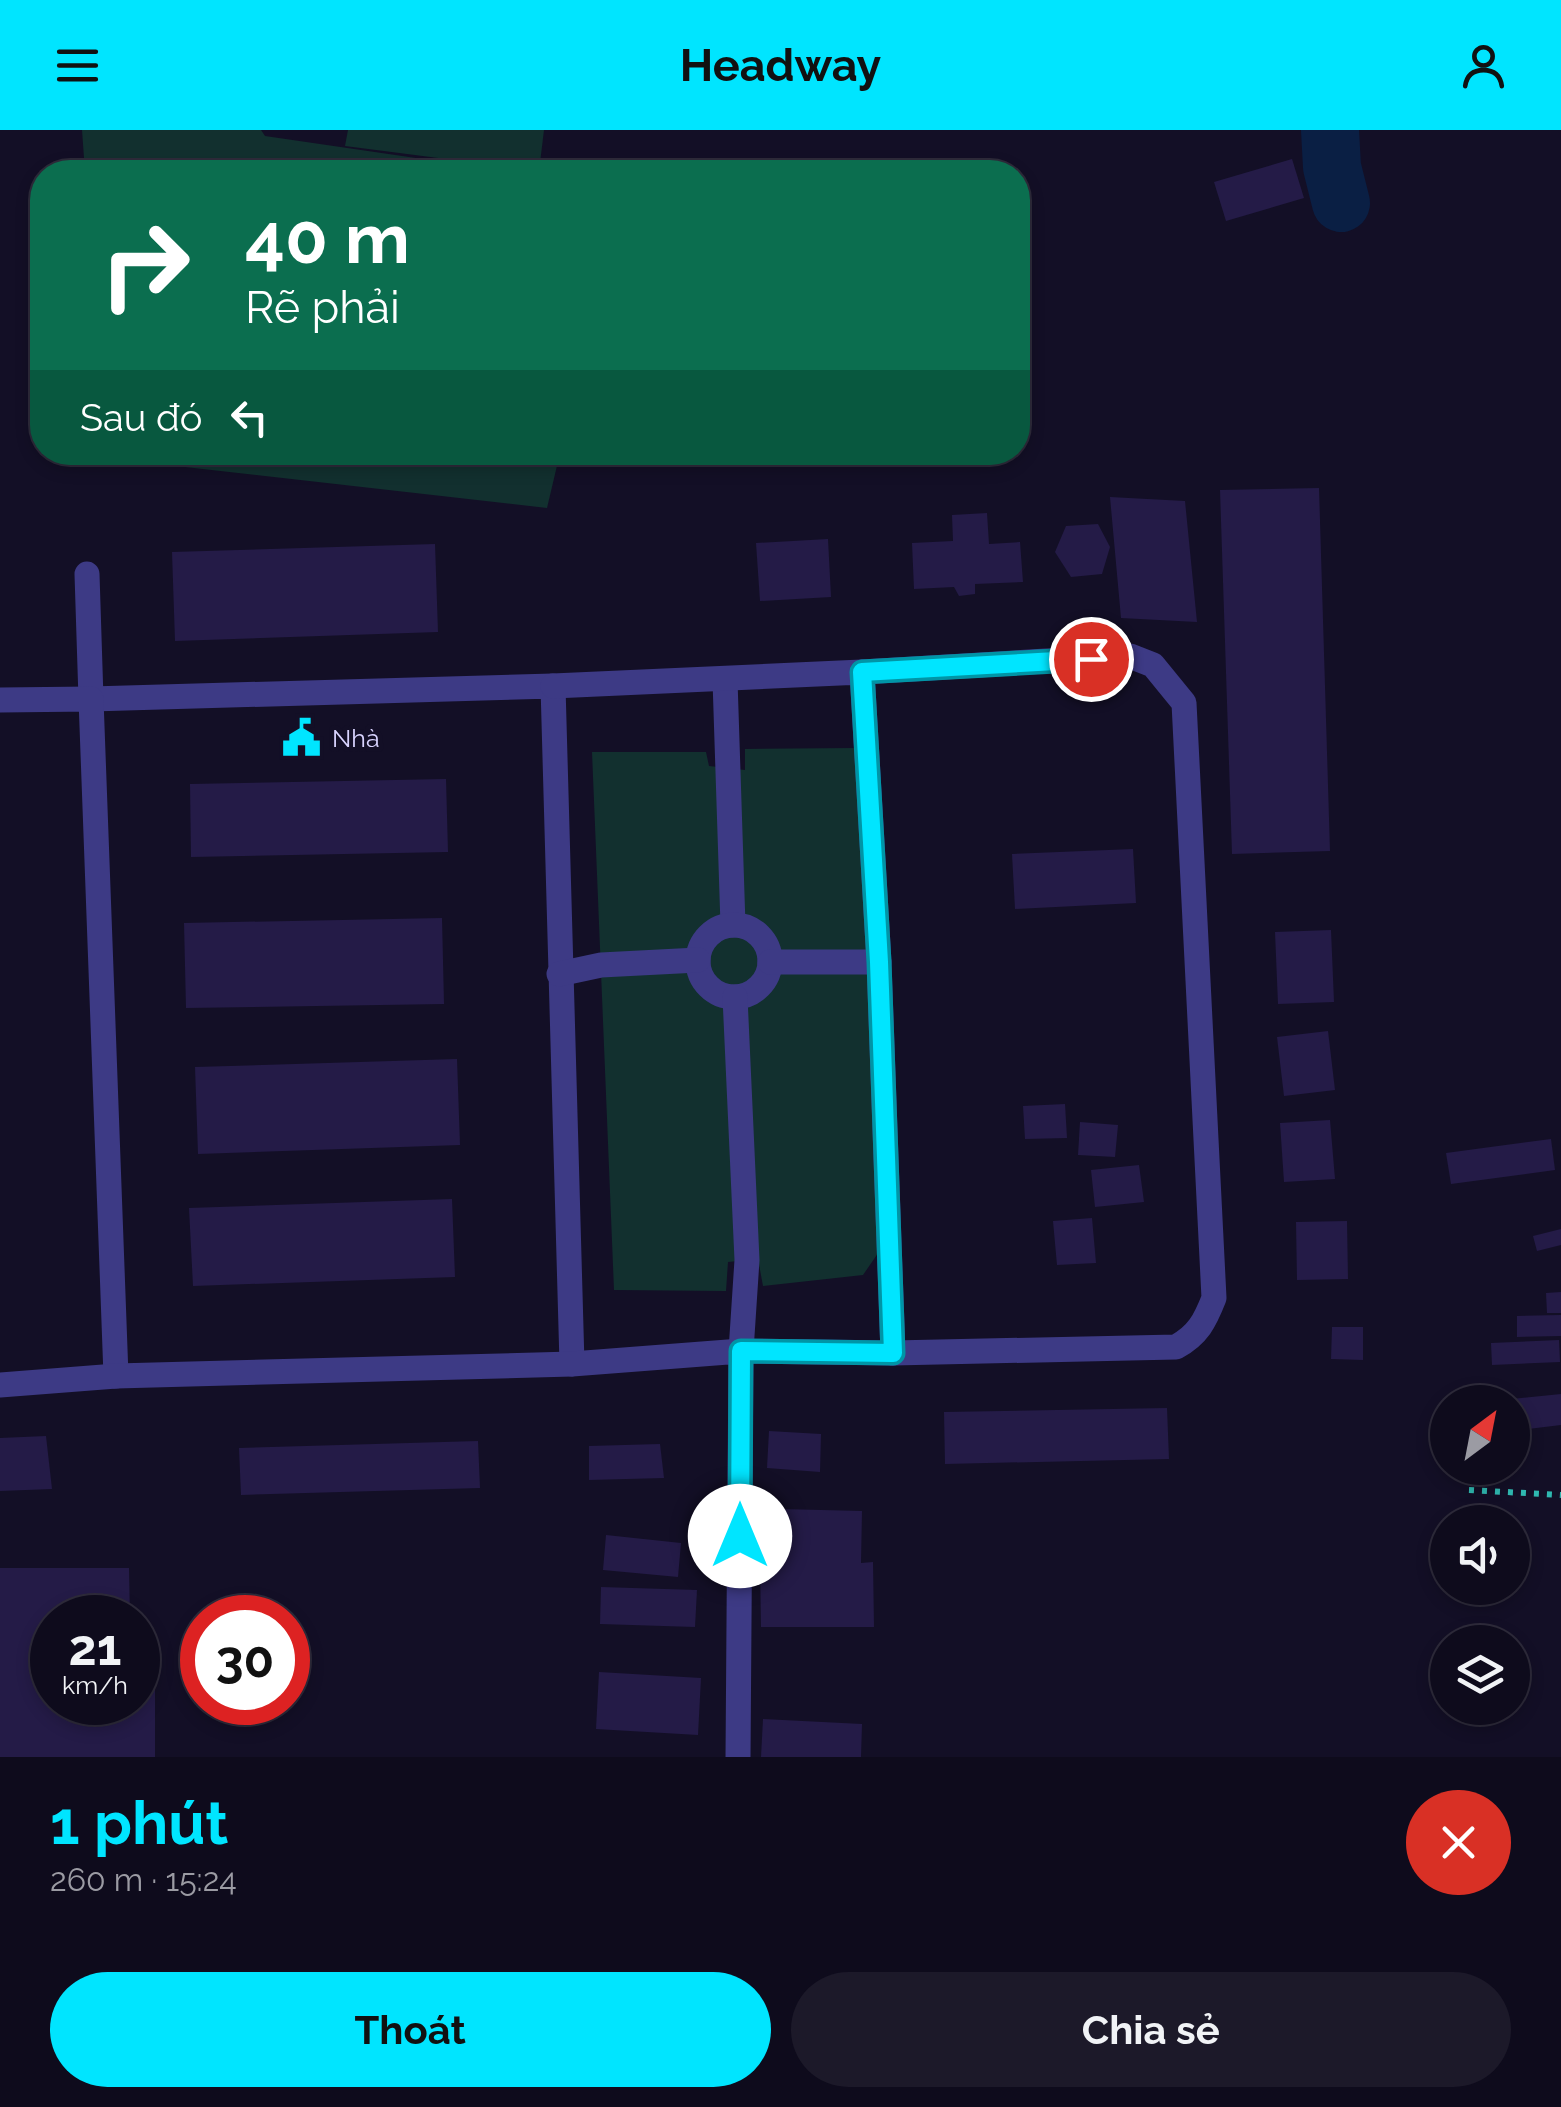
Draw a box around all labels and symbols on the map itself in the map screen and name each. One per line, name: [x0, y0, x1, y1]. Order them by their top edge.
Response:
pin: [1049, 617, 1134, 702]
public building icon: Nhà: [281, 717, 323, 759]
place label: Nhà: [332, 723, 380, 753]
north arrow: [1430, 1385, 1530, 1485]
position arrow: [688, 1484, 792, 1588]
speed limit sign: 30: [180, 1595, 310, 1725]

